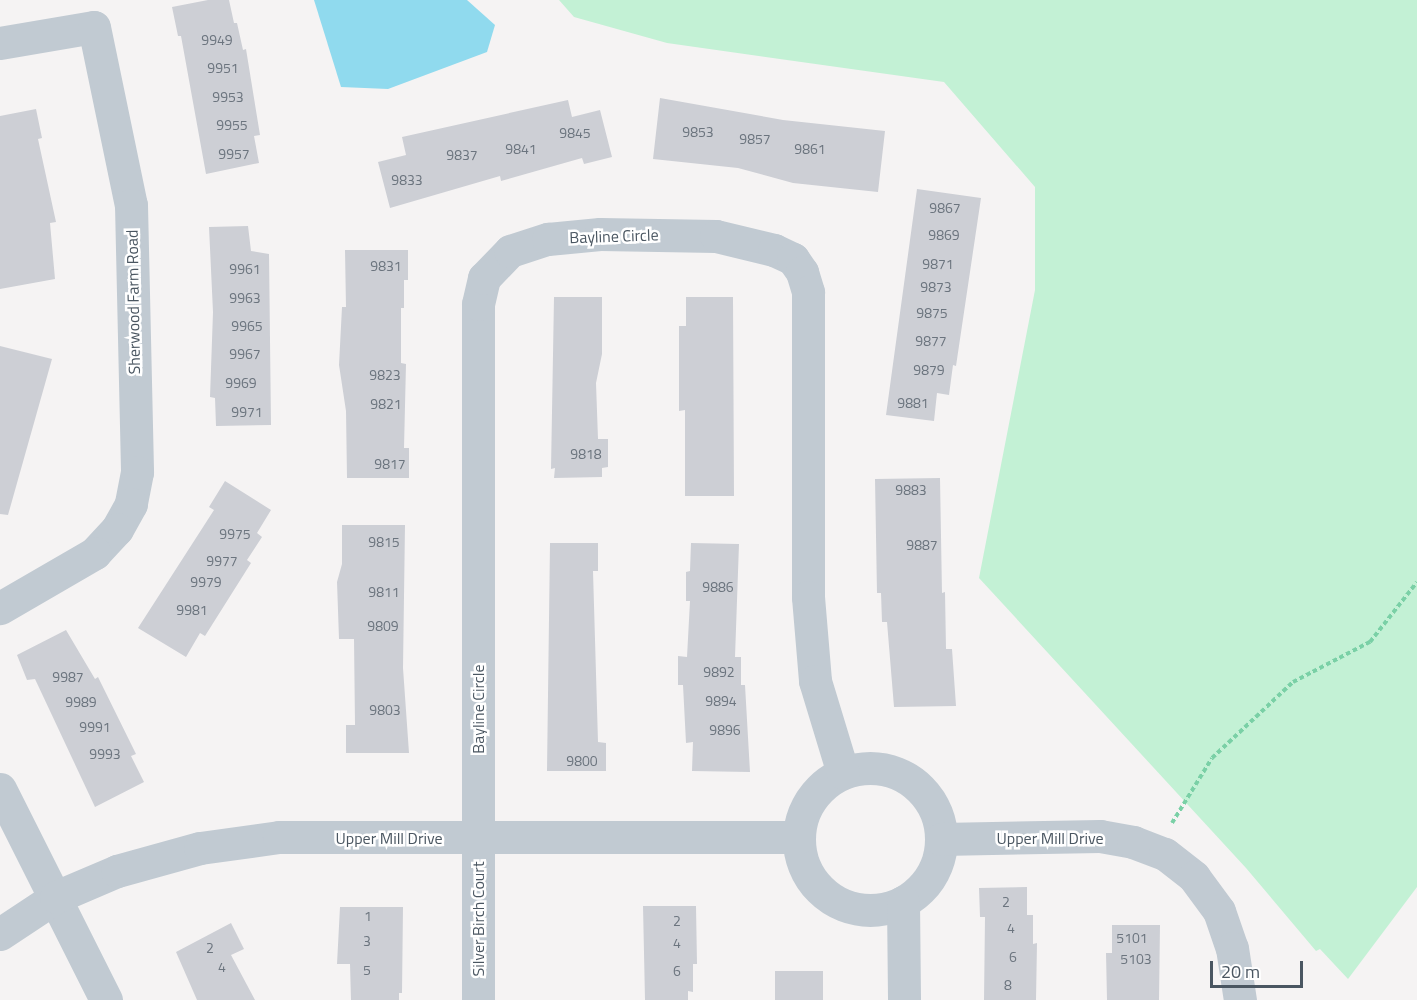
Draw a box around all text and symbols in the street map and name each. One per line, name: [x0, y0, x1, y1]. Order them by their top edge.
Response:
house number: 9949: [201, 32, 233, 48]
house number: 9951: [207, 60, 239, 76]
house number: 9953: [212, 89, 244, 105]
house number: 9955: [216, 117, 248, 133]
house number: 9853: [682, 124, 714, 140]
house number: 9845: [559, 125, 591, 141]
house number: 9857: [739, 131, 771, 147]
house number: 9841: [505, 141, 537, 157]
house number: 9861: [794, 141, 826, 157]
house number: 9957: [218, 146, 250, 162]
house number: 9837: [446, 147, 478, 163]
house number: 9833: [391, 172, 423, 188]
house number: 9867: [929, 200, 961, 216]
street label: Bayline Circle: [569, 225, 659, 247]
house number: 9869: [928, 227, 960, 243]
street label: Sherwood Farm Road: [122, 229, 144, 375]
house number: 9871: [922, 256, 954, 272]
house number: 9831: [370, 258, 402, 274]
house number: 9961: [229, 261, 261, 277]
house number: 9873: [920, 279, 952, 295]
house number: 9963: [229, 290, 261, 306]
house number: 9875: [916, 305, 948, 321]
house number: 9965: [231, 318, 263, 334]
house number: 9877: [915, 333, 947, 349]
house number: 9967: [229, 346, 261, 362]
house number: 9879: [913, 362, 945, 378]
house number: 9823: [369, 367, 401, 383]
house number: 9969: [225, 375, 257, 391]
house number: 9881: [897, 395, 929, 411]
house number: 9821: [370, 396, 402, 412]
house number: 9971: [231, 404, 263, 420]
house number: 9818: [570, 446, 602, 462]
house number: 9817: [374, 456, 406, 472]
house number: 9883: [895, 482, 927, 498]
house number: 9975: [219, 526, 251, 542]
house number: 9815: [368, 534, 400, 550]
house number: 9887: [906, 537, 938, 553]
house number: 9977: [206, 553, 238, 569]
house number: 9979: [190, 574, 222, 590]
house number: 9886: [702, 579, 734, 595]
house number: 9811: [368, 584, 400, 600]
house number: 9981: [176, 602, 208, 618]
house number: 9809: [367, 618, 399, 634]
street label: Bayline Circle: [468, 664, 488, 754]
house number: 9892: [703, 664, 735, 680]
house number: 9987: [52, 669, 84, 685]
house number: 9894: [705, 693, 737, 709]
house number: 9989: [65, 694, 97, 710]
house number: 9803: [369, 702, 401, 718]
house number: 9991: [79, 719, 111, 735]
house number: 9896: [709, 722, 741, 738]
house number: 9993: [89, 746, 121, 762]
house number: 9800: [566, 753, 598, 769]
street label: Upper Mill Drive: [335, 828, 443, 848]
street label: Upper Mill Drive: [996, 828, 1104, 848]
street label: Silver Birch Court: [468, 861, 488, 977]
house number: 2: [1002, 894, 1010, 910]
house number: 1: [364, 908, 372, 924]
house number: 2: [673, 913, 681, 929]
house number: 4: [1007, 920, 1015, 936]
house number: 5101: [1116, 930, 1148, 946]
house number: 3: [363, 933, 371, 949]
house number: 4: [673, 935, 681, 951]
house number: 2: [206, 940, 214, 956]
house number: 6: [1009, 949, 1017, 965]
scale bar: [1213, 949, 1306, 987]
house number: 5103: [1120, 951, 1152, 967]
text: 20 m: [1221, 958, 1260, 985]
house number: 4: [218, 959, 226, 975]
house number: 5: [363, 962, 371, 978]
house number: 6: [673, 963, 681, 979]
house number: 8: [1004, 977, 1012, 993]

